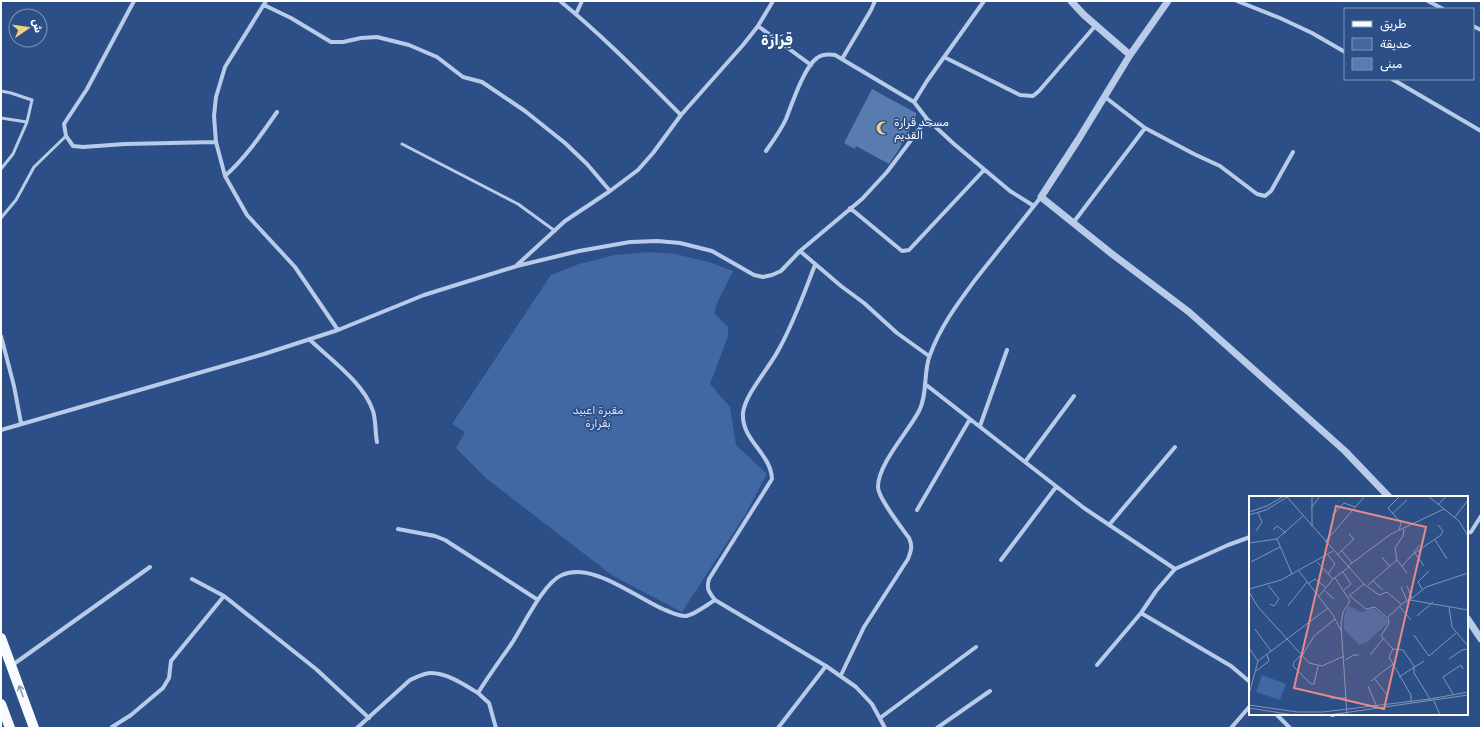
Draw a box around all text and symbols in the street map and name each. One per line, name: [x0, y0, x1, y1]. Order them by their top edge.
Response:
north arrow: [8, 8, 48, 48]
legend: [1344, 8, 1474, 80]
text: طريق: [1380, 17, 1406, 32]
text: ش: [29, 18, 45, 34]
district label: قِرَارَة: [761, 31, 793, 49]
text: حديقة: [1380, 37, 1412, 51]
text: مبنى: [1380, 57, 1403, 72]
place label: مسجد قرارة القديم: [894, 116, 949, 143]
mosque icon: مسجد قرارة القديم: [875, 120, 891, 136]
park label: مقبرة اعبيد بقرارة: [573, 404, 623, 430]
inset map: [1249, 496, 1468, 715]
one-way arrow: [16, 686, 24, 698]

